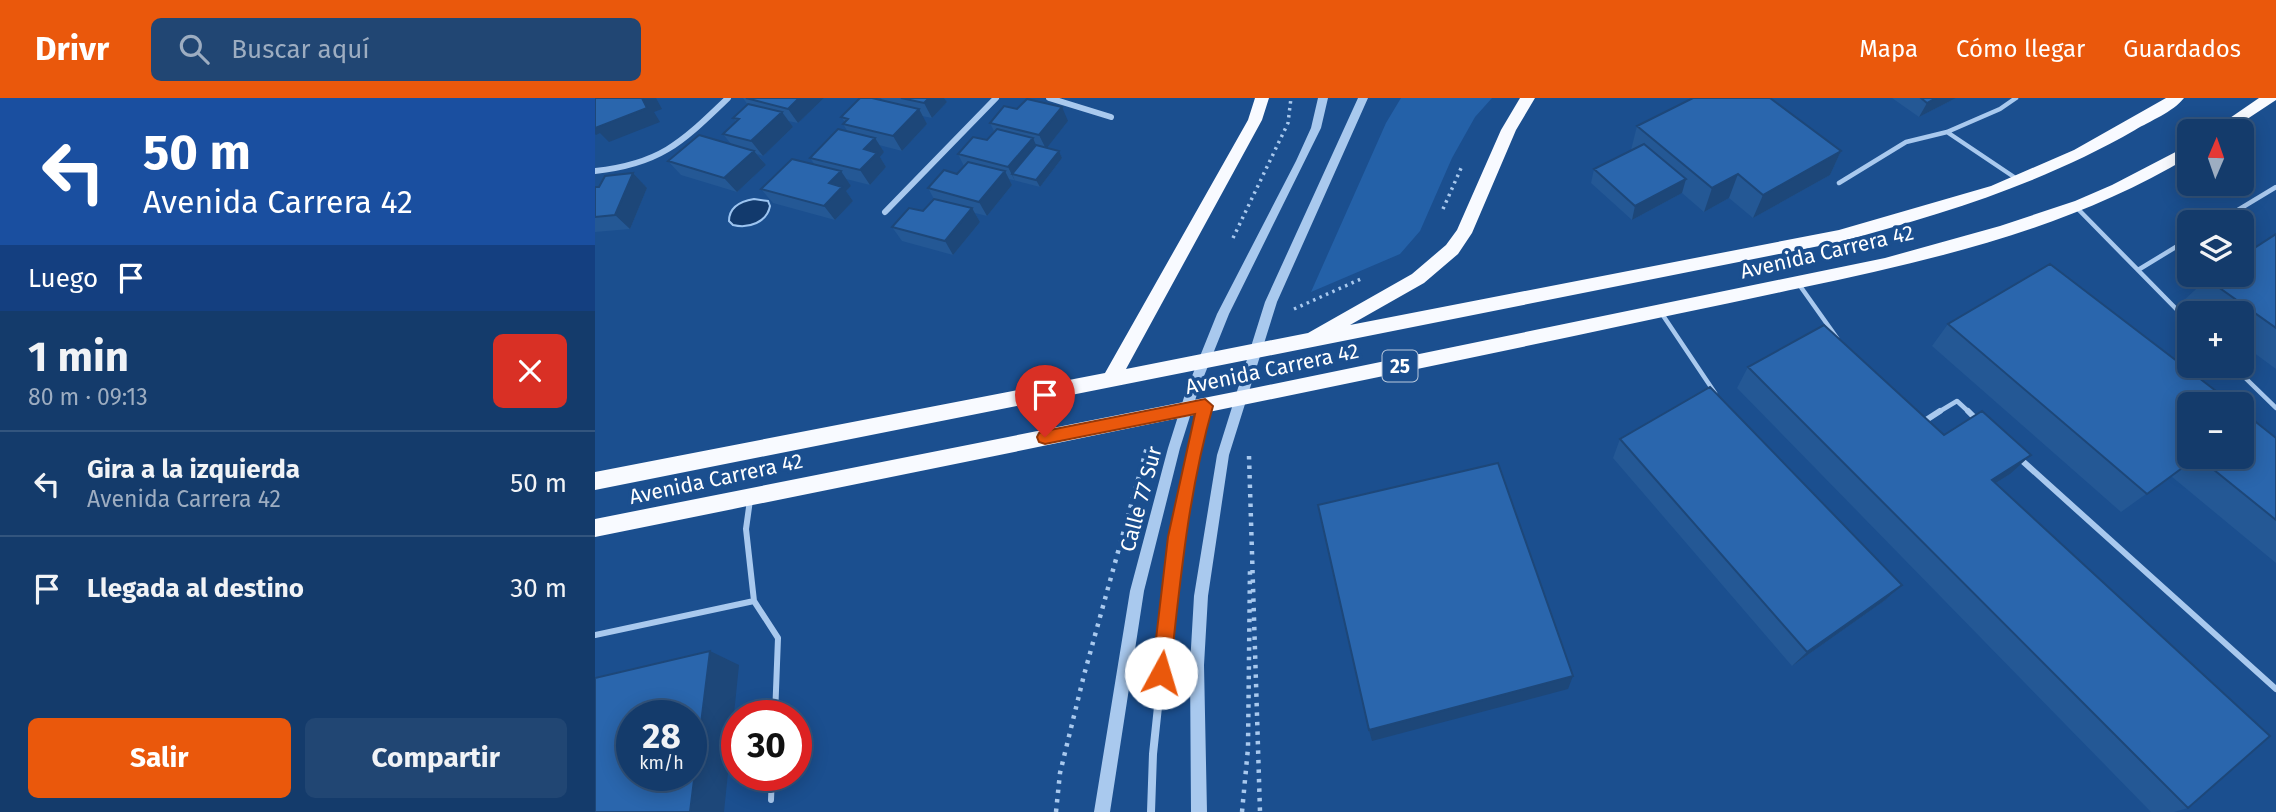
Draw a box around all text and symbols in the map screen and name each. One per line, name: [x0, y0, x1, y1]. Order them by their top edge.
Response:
search box: [151, 18, 641, 81]
text: Drivr: [35, 29, 109, 69]
icon: search: [175, 30, 213, 68]
text: Buscar aquí: [231, 34, 370, 65]
text: Mapa: [1859, 35, 1918, 63]
text: Cómo llegar: [1956, 35, 2085, 63]
text: Guardados: [2123, 35, 2241, 63]
north arrow: [2177, 119, 2254, 196]
map controls: [2177, 119, 2254, 469]
text: 50 m: [143, 123, 251, 182]
icon: left: [28, 126, 119, 217]
text: Avenida Carrera 42: [143, 183, 413, 221]
button: layers: [2177, 210, 2254, 287]
street label: Avenida Carrera 42: [1738, 219, 1916, 285]
icon: arrive: [112, 259, 150, 297]
text: Luego: [28, 263, 98, 294]
button: +: [2177, 301, 2254, 378]
text: 1 min: [28, 332, 129, 382]
button: close: [493, 334, 567, 408]
street label: Avenida Carrera 42: [1183, 338, 1361, 400]
road number: 25: [1383, 350, 1417, 382]
pin: [1015, 365, 1075, 437]
icon: arrive: [1026, 376, 1064, 414]
text: 80 m · 09:13: [28, 383, 148, 411]
button: −: [2177, 392, 2254, 469]
street label: Calle 77 Sur: [1114, 443, 1168, 555]
street label: Avenida Carrera 42: [627, 448, 805, 510]
text: Gira a la izquierda: [87, 454, 300, 485]
icon: left: [28, 465, 66, 503]
text: 50 m: [510, 468, 567, 499]
text: Avenida Carrera 42: [87, 485, 281, 513]
icon: arrive: [28, 570, 66, 608]
text: Llegada al destino: [87, 573, 304, 604]
text: 30 m: [510, 573, 567, 604]
position arrow: [1124, 636, 1198, 710]
speed limit sign: 30: [721, 700, 812, 791]
text: 28: [642, 715, 681, 757]
button: Salir: [28, 718, 291, 798]
button: Compartir: [305, 718, 567, 798]
text: km/h: [639, 752, 684, 774]

